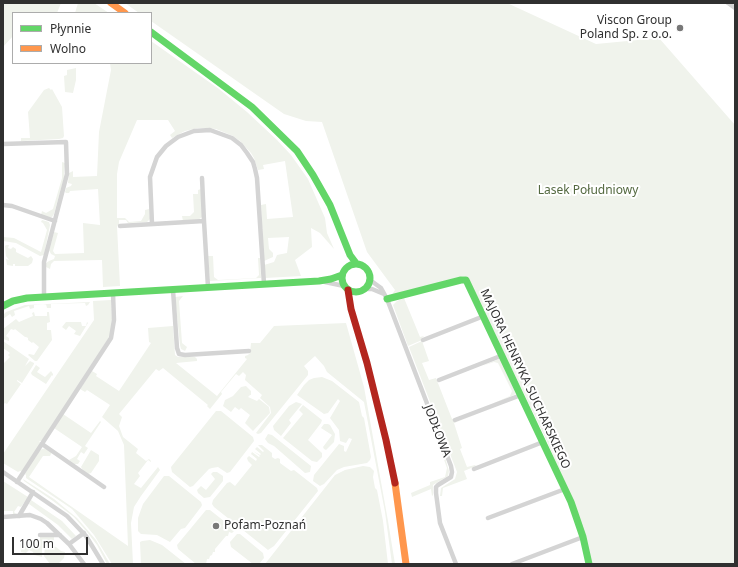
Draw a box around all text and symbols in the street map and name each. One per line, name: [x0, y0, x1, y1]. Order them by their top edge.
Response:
legend: [12, 12, 152, 64]
place label: Viscon Group Poland Sp. z o.o.: [580, 14, 672, 42]
text: Płynnie: [50, 20, 91, 37]
marker: Viscon Group Poland Sp. z o.o.: [675, 23, 685, 33]
text: Wolno: [50, 40, 86, 57]
park label: Lasek Południowy: [538, 184, 638, 198]
street label: MAJORA HENRYKA SUCHARSKIEGO: [477, 287, 573, 471]
street label: JODŁOWA: [420, 403, 454, 459]
place label: Pofam-Poznań: [224, 519, 306, 533]
marker: Pofam-Poznań: [211, 521, 221, 531]
scale bar: [14, 529, 90, 555]
text: 100 m: [19, 535, 54, 552]

